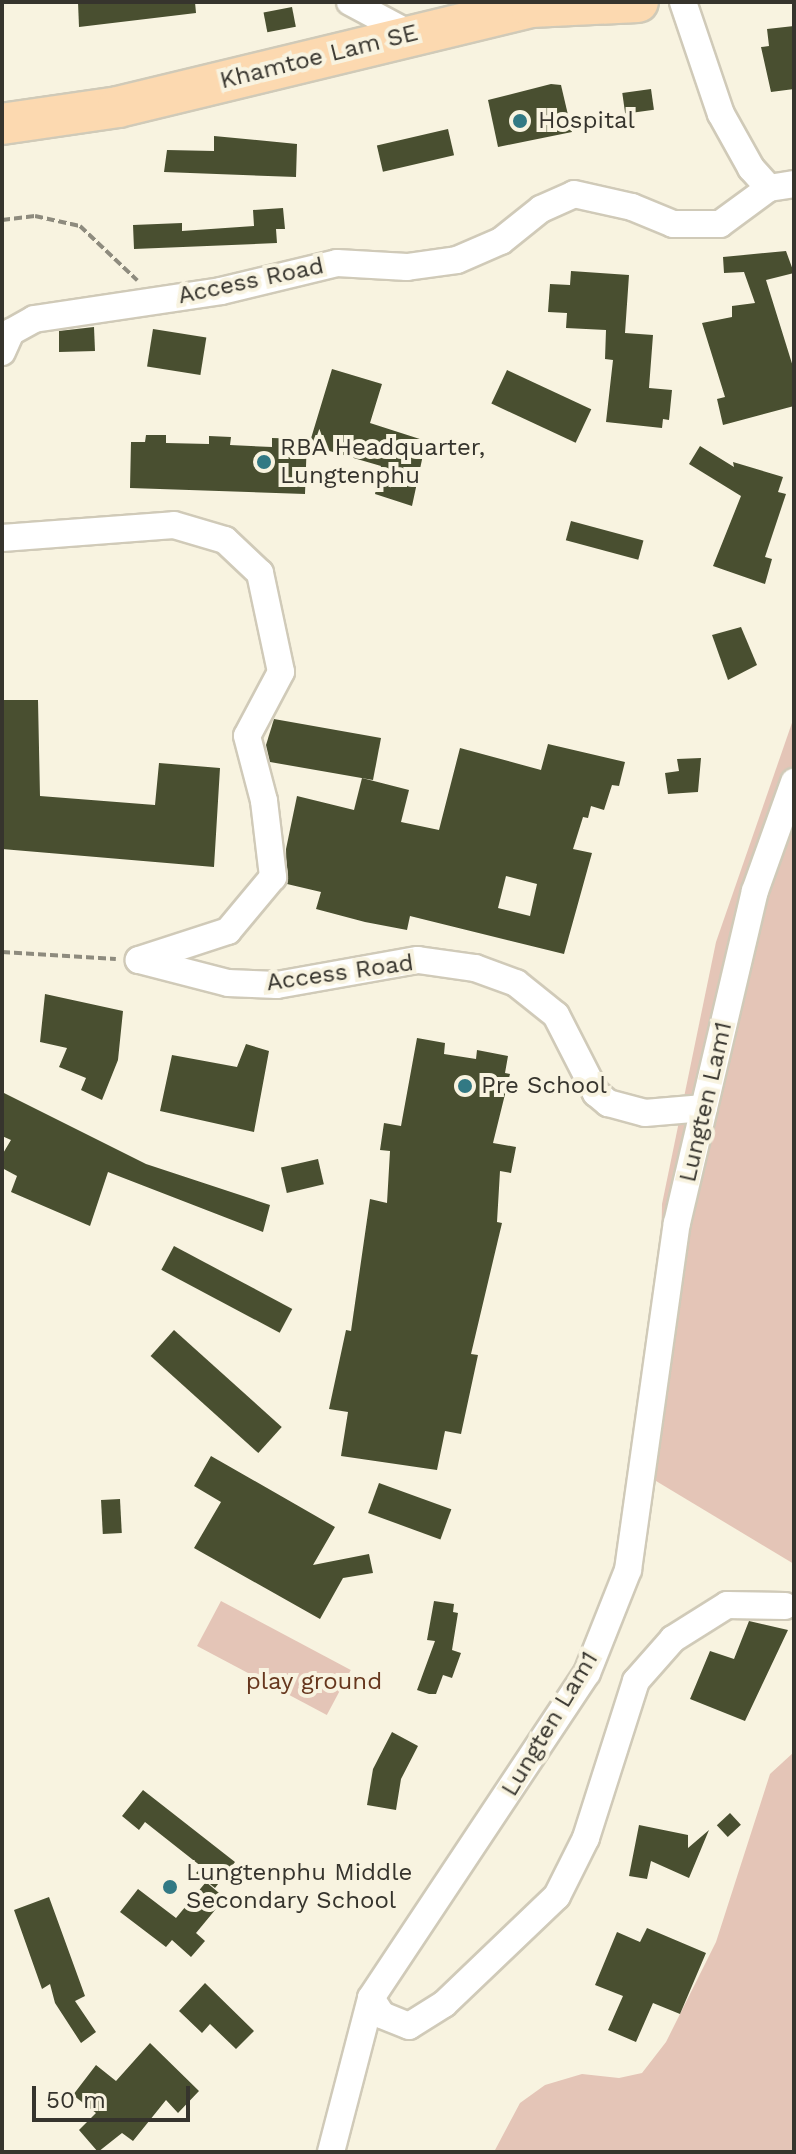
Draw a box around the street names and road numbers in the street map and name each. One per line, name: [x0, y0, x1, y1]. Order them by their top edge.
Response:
street label: Khamtoe Lam SE: [217, 18, 421, 96]
street label: Access Road: [175, 251, 327, 311]
street label: Access Road: [265, 948, 415, 998]
street label: Lungten Lam1: [674, 1019, 738, 1185]
street label: Lungten Lam1: [496, 1646, 604, 1802]

